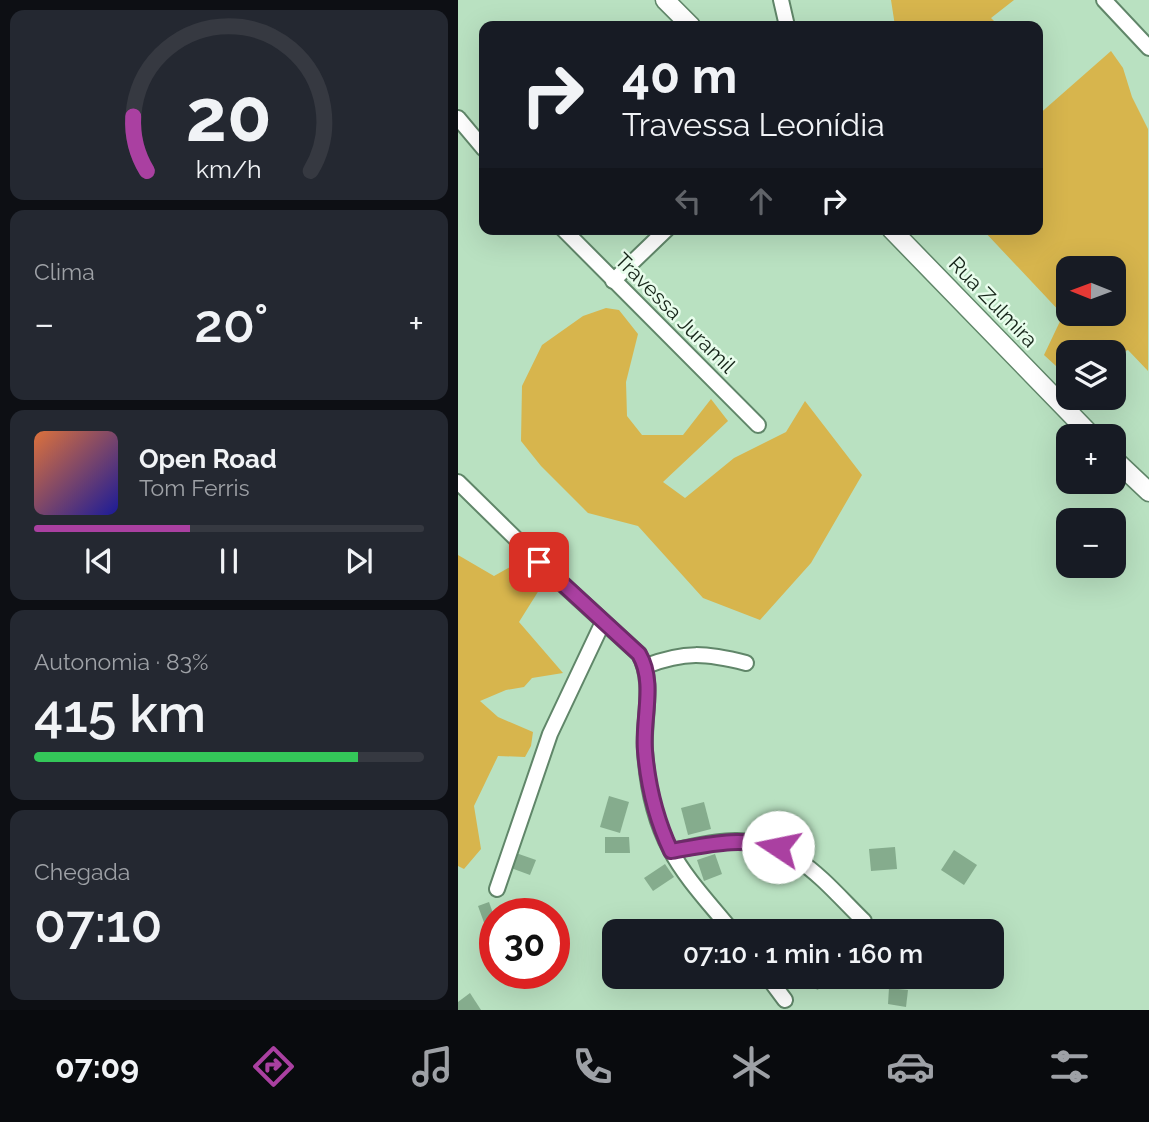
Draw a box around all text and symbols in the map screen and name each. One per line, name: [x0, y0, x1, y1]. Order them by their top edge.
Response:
text: 40 m: [622, 47, 737, 104]
icon: right: [507, 49, 598, 140]
text: 20: [186, 73, 272, 158]
text: Travessa Leonídia: [622, 106, 885, 143]
text: km/h: [196, 154, 262, 184]
icon: left: [669, 182, 707, 220]
icon: ahead: [742, 182, 780, 220]
icon: right: [815, 182, 853, 220]
street label: Travessa Juramil: [610, 247, 741, 378]
street label: Rua Zulmira: [944, 251, 1043, 352]
north arrow: [1056, 256, 1126, 326]
map controls: [1056, 256, 1126, 578]
text: Clima: [34, 258, 95, 285]
text: 20°: [194, 293, 268, 354]
text: −: [34, 301, 54, 346]
text: +: [408, 301, 424, 346]
button: layers: [1056, 340, 1126, 410]
button: +: [1056, 424, 1126, 494]
text: Open Road: [139, 444, 277, 474]
text: Tom Ferris: [139, 474, 250, 501]
button: −: [1056, 508, 1126, 578]
pin: [509, 532, 569, 592]
icon: previous: [80, 542, 118, 580]
icon: pause: [210, 542, 248, 580]
icon: next: [340, 542, 378, 580]
icon: arrive: [520, 543, 558, 581]
text: Autonomia · 83%: [34, 648, 208, 675]
text: 415 km: [34, 683, 206, 744]
position arrow: [741, 810, 815, 884]
text: Chegada: [34, 858, 130, 885]
text: 07:10: [34, 893, 162, 954]
speed limit sign: 30: [479, 898, 570, 989]
text: 07:10 · 1 min · 160 m: [683, 939, 923, 969]
icon: directions: [249, 1042, 298, 1091]
icon: music: [408, 1042, 457, 1091]
icon: phone: [568, 1042, 617, 1091]
icon: climate: [727, 1042, 776, 1091]
icon: car: [886, 1042, 935, 1091]
icon: filters: [1045, 1042, 1094, 1091]
text: 07:09: [55, 1048, 139, 1085]

